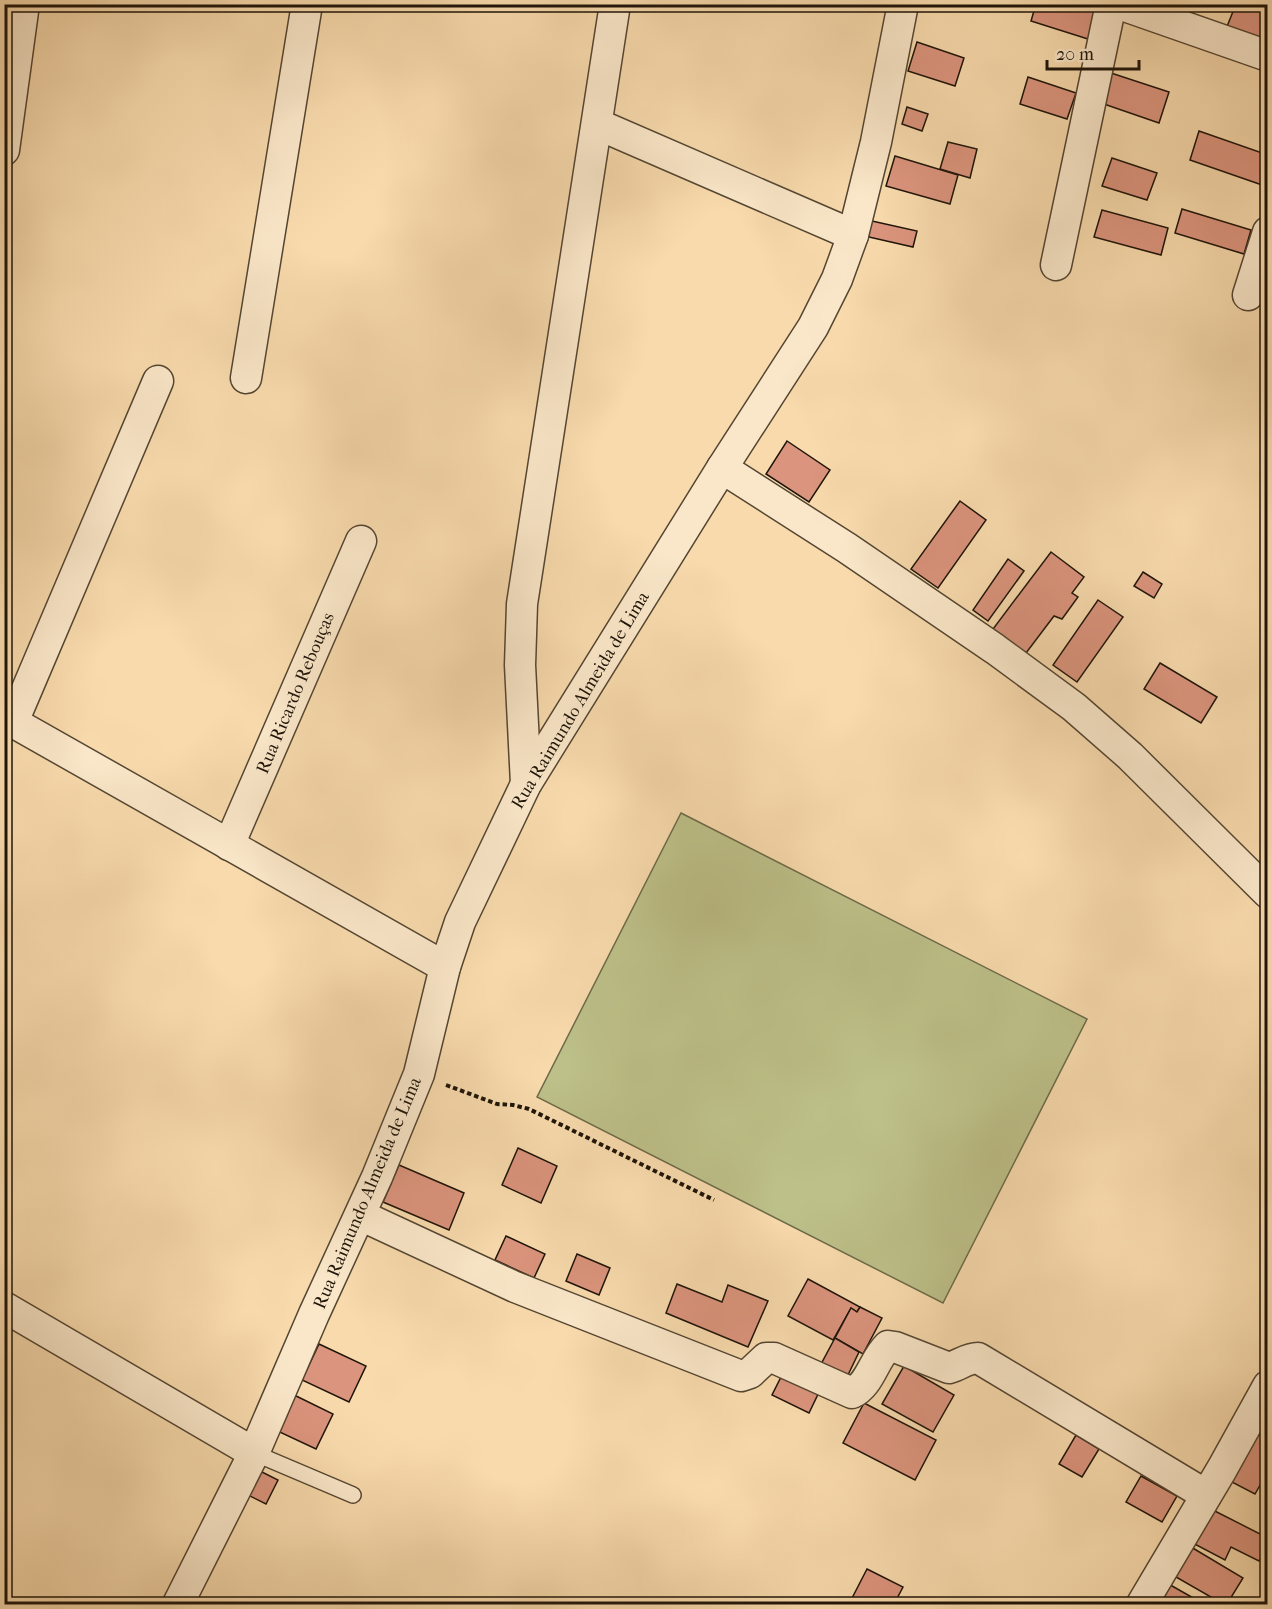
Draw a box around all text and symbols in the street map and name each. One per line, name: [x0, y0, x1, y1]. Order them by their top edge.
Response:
scale bar: [1047, 33, 1138, 71]
text: 20 m: [1056, 44, 1094, 65]
street label: Rua Raimundo Almeida de Lima: [507, 587, 654, 813]
street label: Rua Ricardo Rebouças: [252, 609, 339, 777]
street label: Rua Raimundo Almeida de Lima: [309, 1073, 426, 1312]

